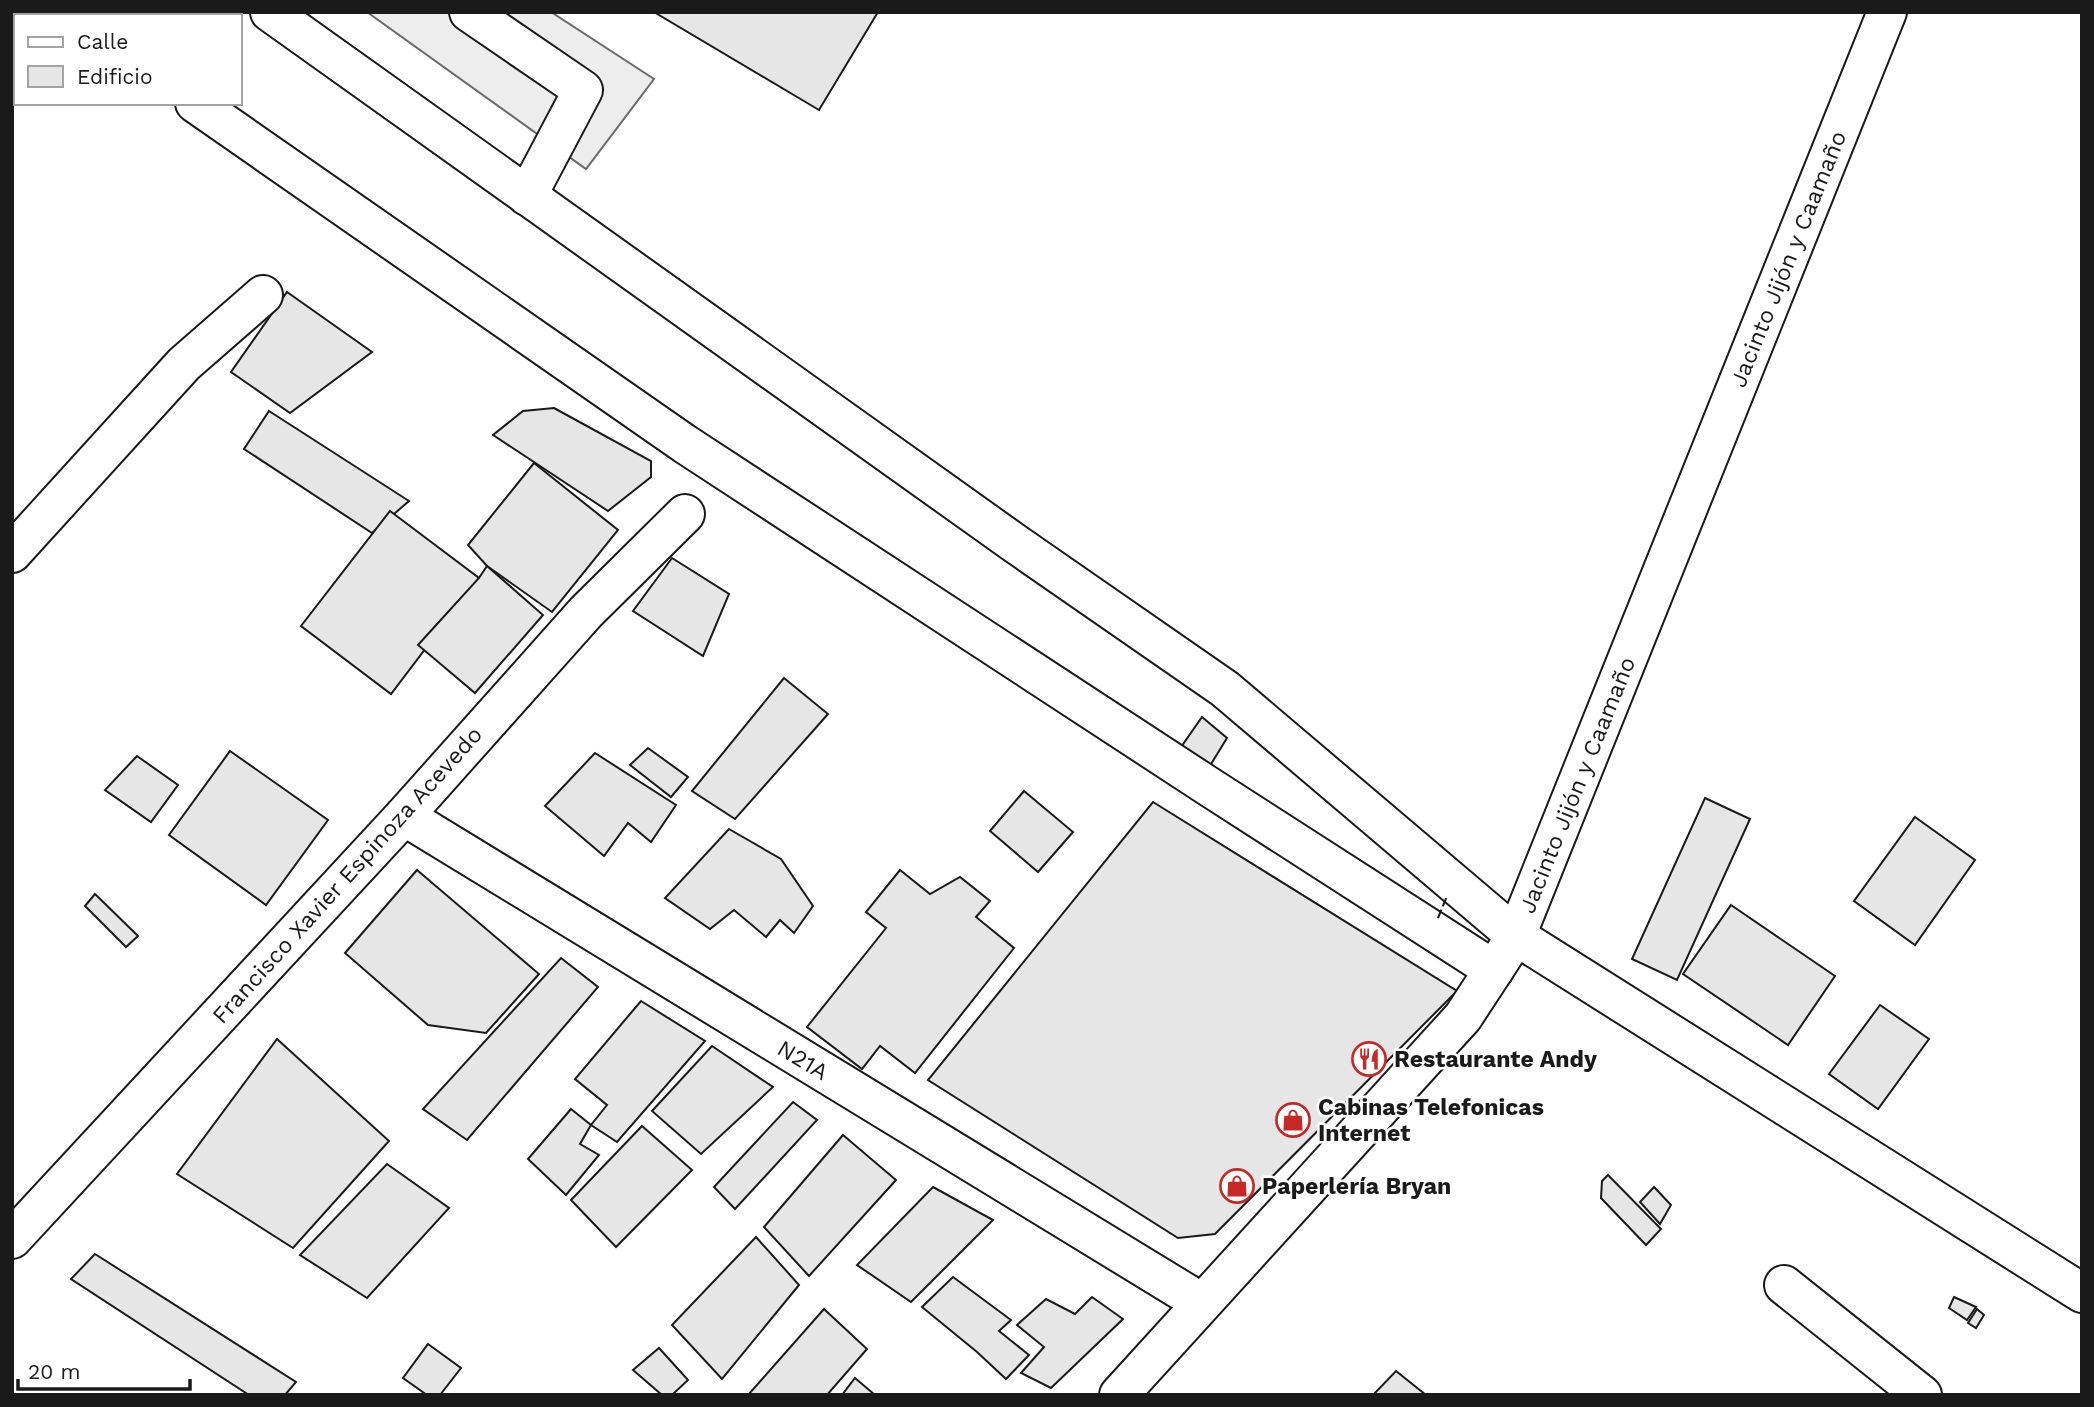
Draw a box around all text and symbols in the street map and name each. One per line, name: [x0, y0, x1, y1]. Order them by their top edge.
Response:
legend: [14, 14, 242, 105]
text: Calle: [77, 29, 128, 54]
text: Edificio: [77, 64, 153, 89]
street label: Jacinto Jijón y Caamaño: [1725, 127, 1852, 391]
street label: Jacinto Jijón y Caamaño: [1514, 653, 1641, 917]
street label: Francisco Xavier Espinoza Acevedo: [207, 721, 488, 1029]
street label: N21A: [772, 1035, 833, 1086]
restaurant icon: Restaurante Andy: [1350, 1040, 1388, 1078]
place label: Restaurante Andy: [1394, 1046, 1597, 1073]
place label: Cabinas Telefonicas Internet: [1318, 1094, 1544, 1147]
shop icon: Cabinas Telefonicas Internet: [1274, 1101, 1312, 1139]
shop icon: Paperlería Bryan: [1218, 1167, 1256, 1205]
place label: Paperlería Bryan: [1262, 1173, 1451, 1200]
scale bar: [18, 1348, 189, 1392]
text: 20 m: [28, 1359, 80, 1384]

